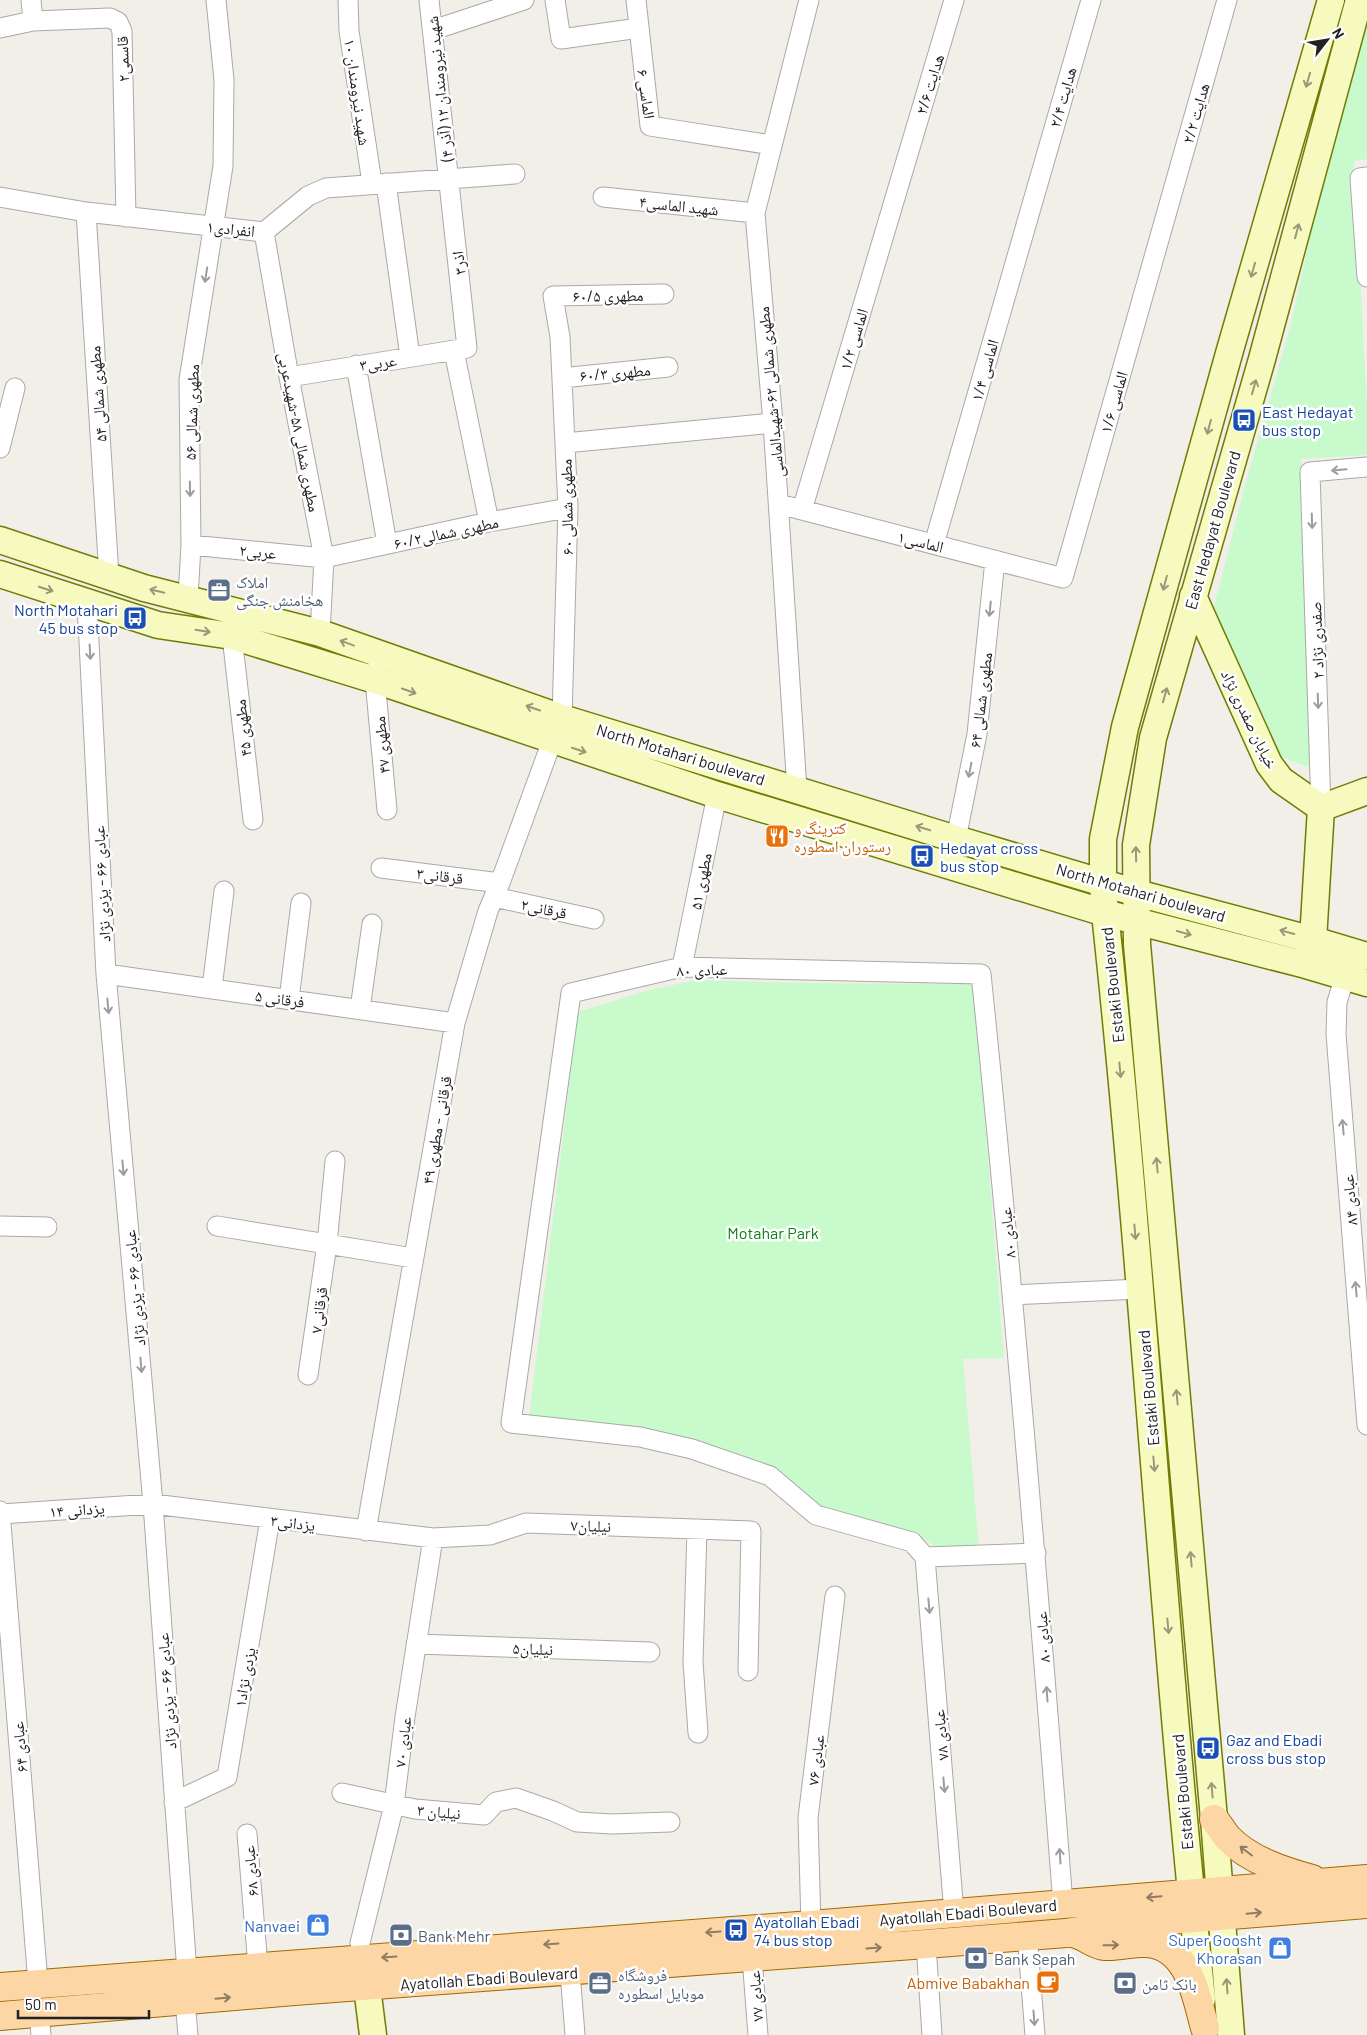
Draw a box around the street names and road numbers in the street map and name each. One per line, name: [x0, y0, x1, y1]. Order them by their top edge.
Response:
street label: شهید نیرومندان ۱۲ (آذر ۴): [422, 15, 458, 164]
street label: قاسمی۲: [112, 36, 134, 82]
street label: شهید نیرومندان ۱۰: [339, 37, 375, 147]
street label: هدایت ۲/۶: [911, 52, 947, 117]
street label: هدایت ۲/۴: [1044, 65, 1080, 130]
street label: الماسی ۶: [632, 68, 660, 120]
street label: هدایت ۲/۲: [1177, 81, 1213, 146]
street label: شهید الماسی۴: [638, 191, 720, 221]
street label: انفرادی۱: [206, 216, 256, 242]
street label: اذر۳: [447, 250, 470, 276]
street label: مطهری ۶۰/۵: [572, 285, 644, 307]
street label: مطهری شمالی ۶۲-شهیدالماسی: [753, 305, 789, 478]
street label: الماسی ۱/۲: [835, 306, 873, 373]
street label: الماسی ۱/۴: [966, 337, 1004, 404]
street label: مطهری شمالی ۵۴: [84, 345, 112, 443]
street label: مطهری شمالی ۵۸-شهیدعربی: [273, 350, 325, 514]
street label: عربی۳: [358, 350, 398, 376]
street label: مطهری ۶۰/۳: [579, 359, 651, 387]
street label: مطهری شمالی ۵۶: [180, 364, 204, 460]
street label: الماسی ۱/۶: [1095, 369, 1133, 436]
street label: East Hedayat Boulevard: [1180, 448, 1244, 612]
street label: مطهری شمالی ۶۰: [556, 459, 578, 555]
street label: مطهری شمالی۶۰/۲: [392, 512, 500, 554]
street label: الماسی۱: [896, 526, 946, 558]
street label: عربی۲: [239, 540, 277, 564]
street label: صفدری نژاد ۲: [1305, 601, 1329, 679]
street label: مطهری شمالی ۶۴: [965, 651, 997, 749]
street label: خیابان صفدری نژاد: [1216, 666, 1282, 773]
street label: مطهری ۴۵: [230, 698, 256, 758]
street label: مطهری ۴۷: [369, 715, 395, 774]
street label: North Motahari boulevard: [594, 719, 768, 789]
street label: عبادی ۶۶ - یزدی نژاد: [88, 825, 116, 943]
street label: مطهری ۵۱: [685, 851, 717, 911]
street label: North Motahari boulevard: [1054, 859, 1228, 925]
street label: قرقانی۳: [415, 863, 464, 889]
street label: قرقانی۲: [519, 894, 569, 924]
street label: Estaki Boulevard: [1096, 926, 1128, 1044]
street label: عبادی ۸۰: [676, 959, 728, 981]
street label: فرقانی ۵: [254, 985, 306, 1013]
street label: قرقانی - مطهری ۴۹: [417, 1074, 457, 1186]
street label: عبادی ۸۴: [1337, 1174, 1363, 1226]
street label: عبادی ۸۰: [995, 1206, 1021, 1259]
street label: عبادی ۶۶ - یزدی نژاد: [119, 1229, 151, 1347]
street label: قرقانی۷: [305, 1286, 333, 1335]
street label: Estaki Boulevard: [1133, 1329, 1163, 1447]
street label: یزدانی ۱۴: [49, 1498, 105, 1522]
street label: یزدانی۳: [269, 1510, 316, 1536]
street label: نیلیان۷: [570, 1515, 612, 1537]
street label: عبادی ۸۰: [1031, 1611, 1055, 1663]
street label: عبادی ۶۶ - یزدی نژاد: [152, 1632, 182, 1750]
street label: نیلیان۵: [512, 1638, 554, 1660]
street label: یزدی نژاد۱: [229, 1646, 261, 1709]
street label: عبادی ۷۸: [928, 1709, 954, 1761]
street label: عبادی ۷۰: [389, 1716, 417, 1769]
street label: عبادی ۶۴: [7, 1721, 33, 1773]
street label: Estaki Boulevard: [1167, 1733, 1197, 1851]
street label: عبادی ۷۶: [802, 1734, 830, 1787]
street label: نیلیان ۳: [416, 1800, 462, 1824]
street label: عبادی ۶۸: [238, 1845, 264, 1897]
street label: Ayatollah Ebadi Boulevard: [878, 1895, 1058, 1929]
street label: Ayatollah Ebadi Boulevard: [399, 1962, 579, 1994]
street label: عبادی ۷۷: [744, 1970, 768, 2022]

